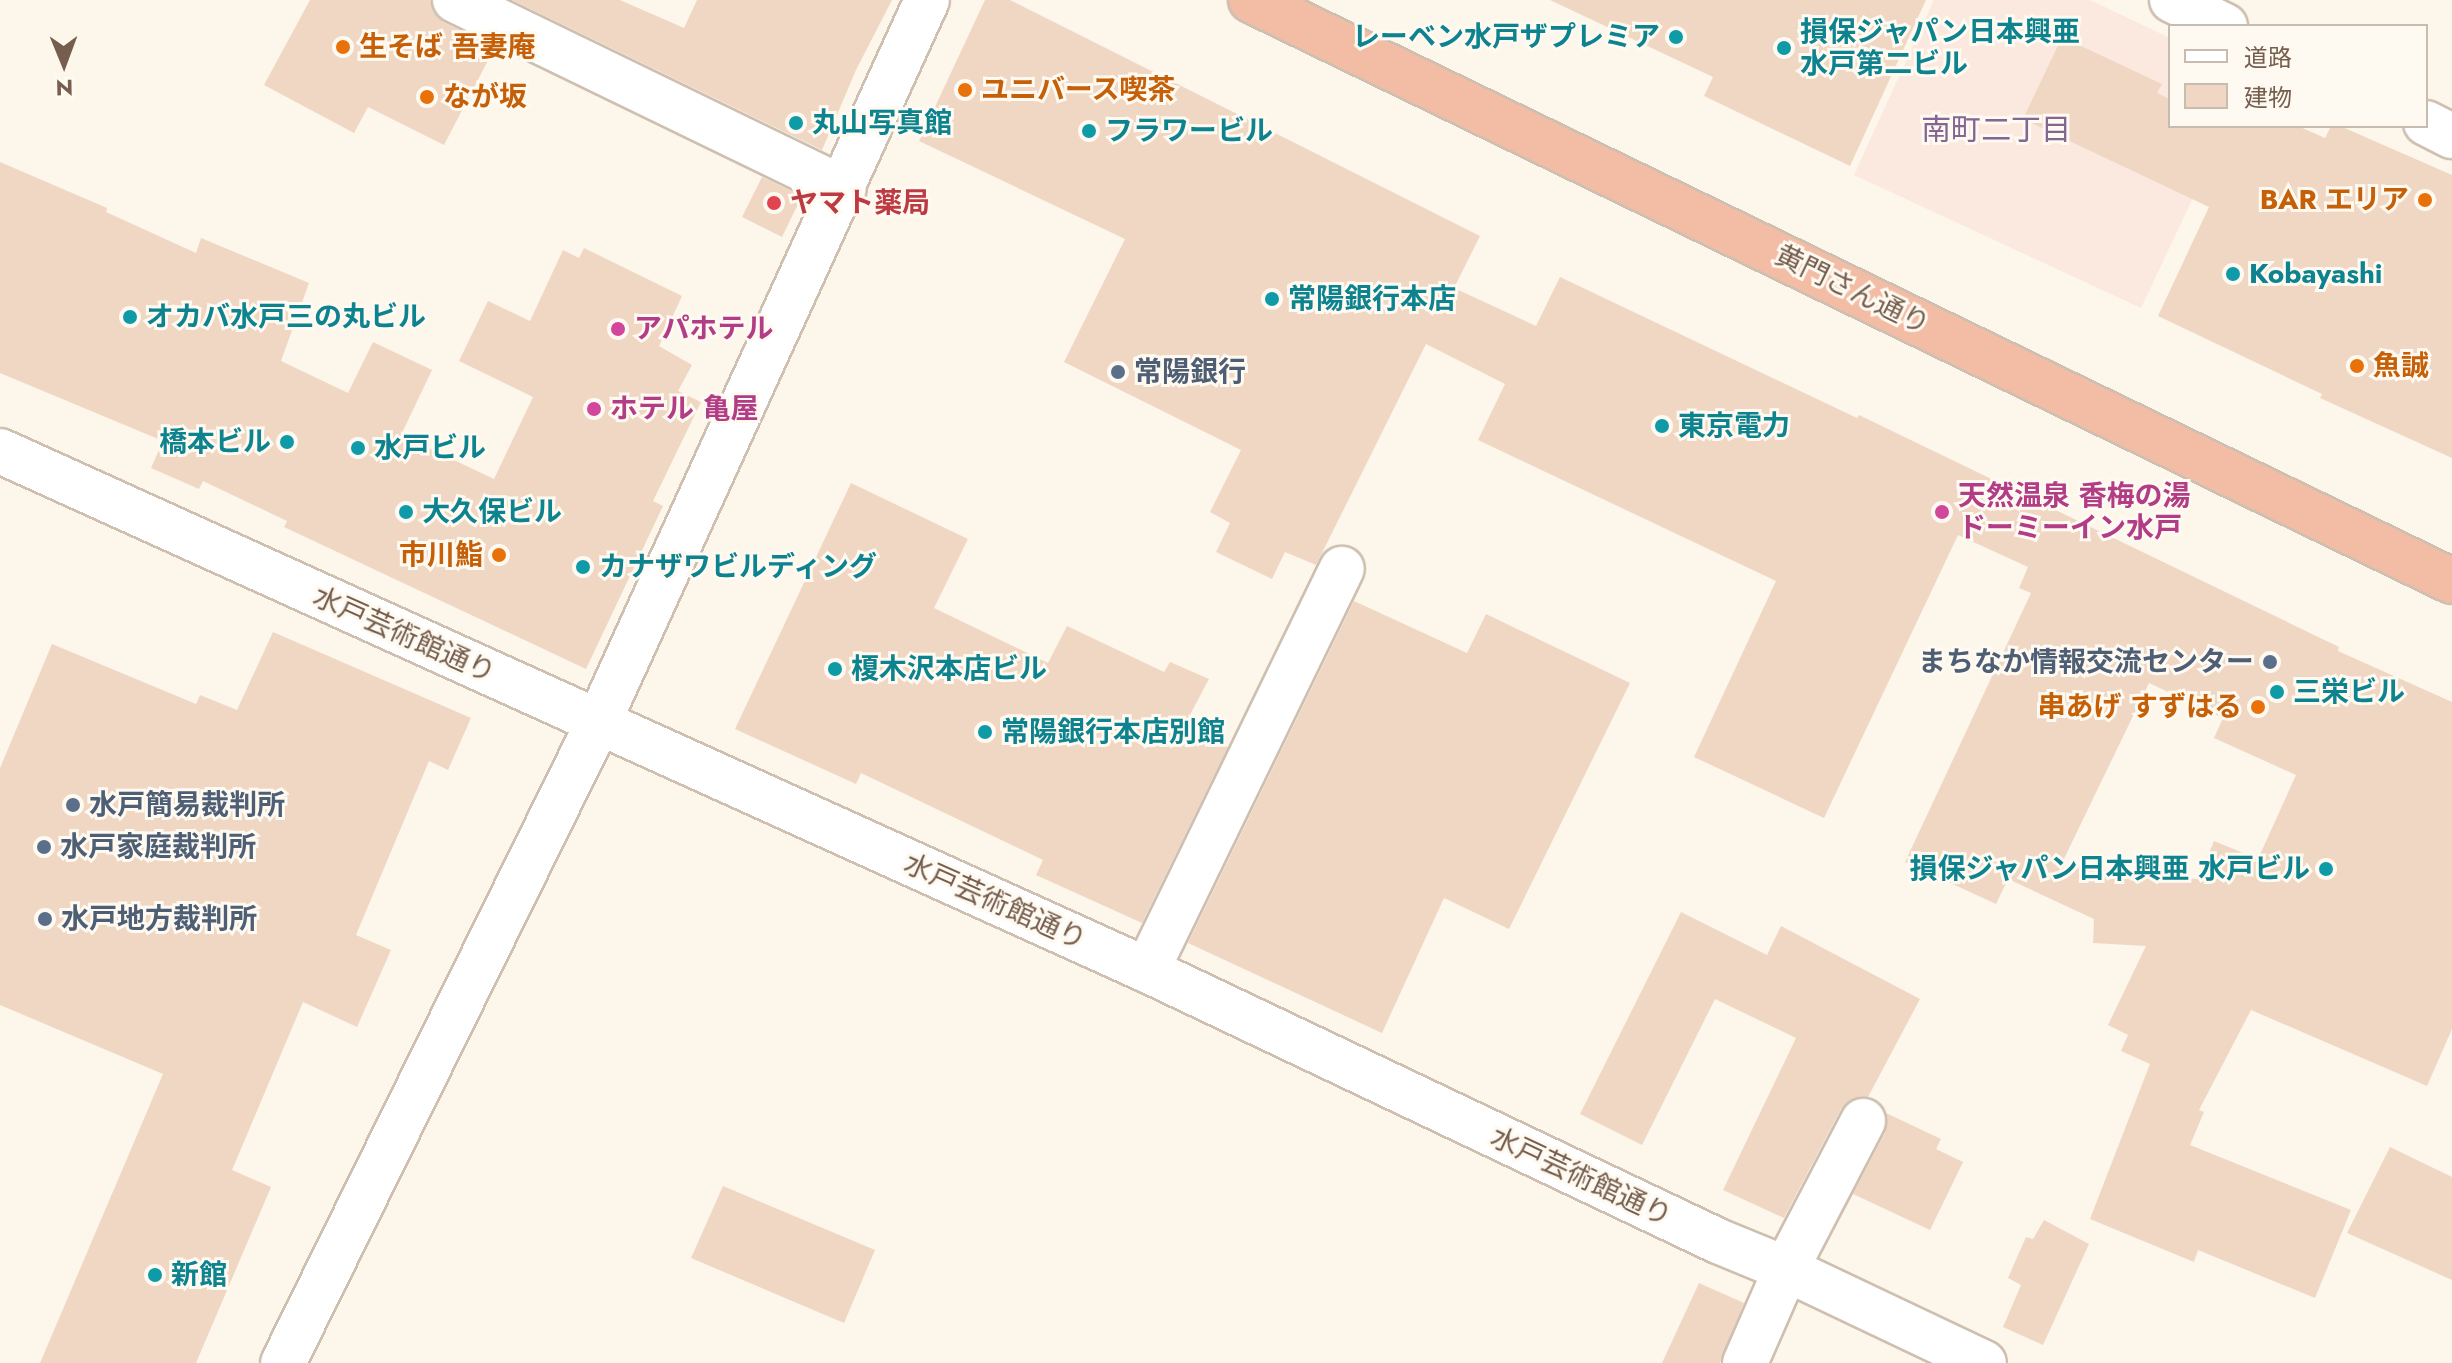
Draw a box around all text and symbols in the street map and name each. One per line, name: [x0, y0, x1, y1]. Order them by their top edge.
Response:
place label: 損保ジャパン日本興亜 水戸第二ビル: [1800, 15, 2080, 81]
place label: レーベン水戸ザプレミア: [1352, 20, 1660, 54]
north arrow: [24, 24, 104, 104]
legend: [2168, 24, 2428, 128]
marker: レーベン水戸ザプレミア: [1667, 28, 1685, 46]
place label: 生そば 吾妻庵: [359, 30, 535, 64]
marker: 生そば 吾妻庵: [334, 38, 352, 56]
marker: 損保ジャパン日本興亜 水戸第二ビル: [1775, 39, 1793, 57]
text: 道路: [2244, 40, 2292, 75]
text: N: [55, 72, 73, 104]
place label: ユニバース喫茶: [981, 73, 1177, 107]
place label: なが坂: [443, 80, 527, 114]
text: 建物: [2244, 80, 2292, 115]
marker: ユニバース喫茶: [956, 81, 974, 99]
marker: なが坂: [418, 88, 436, 106]
place label: 丸山写真館: [812, 106, 952, 140]
district label: 南町二丁目: [1921, 112, 2071, 148]
marker: 丸山写真館: [787, 114, 805, 132]
place label: フラワービル: [1105, 114, 1273, 148]
marker: フラワービル: [1080, 122, 1098, 140]
place label: BAR エリア: [2260, 183, 2409, 217]
place label: ヤマト薬局: [790, 186, 930, 220]
marker: BAR エリア: [2416, 191, 2434, 209]
marker: ヤマト薬局: [765, 194, 783, 212]
street label: 黄門さん通り: [1769, 238, 1935, 342]
place label: Kobayashi: [2249, 257, 2383, 291]
marker: Kobayashi: [2224, 265, 2242, 283]
place label: 常陽銀行本店: [1288, 282, 1456, 316]
marker: 常陽銀行本店: [1263, 290, 1281, 308]
place label: オカバ水戸三の丸ビル: [146, 300, 426, 334]
marker: オカバ水戸三の丸ビル: [121, 308, 139, 326]
place label: アパホテル: [634, 312, 774, 346]
marker: アパホテル: [609, 320, 627, 338]
place label: 魚誠: [2373, 349, 2429, 383]
place label: 常陽銀行: [1134, 355, 1246, 389]
marker: 魚誠: [2348, 357, 2366, 375]
marker: 常陽銀行: [1109, 363, 1127, 381]
place label: ホテル 亀屋: [610, 392, 758, 426]
marker: ホテル 亀屋: [585, 400, 603, 418]
place label: 東京電力: [1678, 409, 1790, 443]
marker: 東京電力: [1653, 417, 1671, 435]
place label: 橋本ビル: [159, 425, 271, 459]
place label: 水戸ビル: [374, 431, 486, 465]
marker: 橋本ビル: [278, 433, 296, 451]
marker: 水戸ビル: [349, 439, 367, 457]
place label: 天然温泉 香梅の湯 ドーミーイン水戸: [1958, 479, 2190, 545]
place label: 大久保ビル: [422, 495, 562, 529]
marker: 大久保ビル: [397, 503, 415, 521]
marker: 天然温泉 香梅の湯 ドーミーイン水戸: [1933, 503, 1951, 521]
place label: 市川鮨: [399, 538, 483, 572]
marker: 市川鮨: [490, 546, 508, 564]
place label: カナザワビルディング: [599, 550, 879, 584]
marker: カナザワビルディング: [574, 558, 592, 576]
street label: 水戸芸術館通り: [308, 580, 500, 690]
place label: まちなか情報交流センター: [1918, 645, 2254, 679]
place label: 榎木沢本店ビル: [851, 652, 1047, 686]
marker: まちなか情報交流センター: [2261, 653, 2279, 671]
marker: 榎木沢本店ビル: [826, 660, 844, 678]
place label: 三栄ビル: [2293, 675, 2405, 709]
marker: 三栄ビル: [2268, 683, 2286, 701]
place label: 串あげ すずはる: [2038, 690, 2242, 724]
marker: 串あげ すずはる: [2249, 698, 2267, 716]
place label: 常陽銀行本店別館: [1001, 715, 1225, 749]
marker: 常陽銀行本店別館: [976, 723, 994, 741]
place label: 水戸簡易裁判所: [89, 788, 285, 822]
marker: 水戸簡易裁判所: [64, 796, 82, 814]
place label: 水戸家庭裁判所: [60, 830, 256, 864]
marker: 水戸家庭裁判所: [35, 838, 53, 856]
street label: 水戸芸術館通り: [899, 847, 1091, 957]
place label: 損保ジャパン日本興亜 水戸ビル: [1910, 852, 2310, 886]
marker: 損保ジャパン日本興亜 水戸ビル: [2317, 860, 2335, 878]
place label: 水戸地方裁判所: [61, 902, 257, 936]
marker: 水戸地方裁判所: [36, 910, 54, 928]
street label: 水戸芸術館通り: [1485, 1120, 1677, 1234]
place label: 新館: [171, 1258, 227, 1292]
marker: 新館: [146, 1266, 164, 1284]

